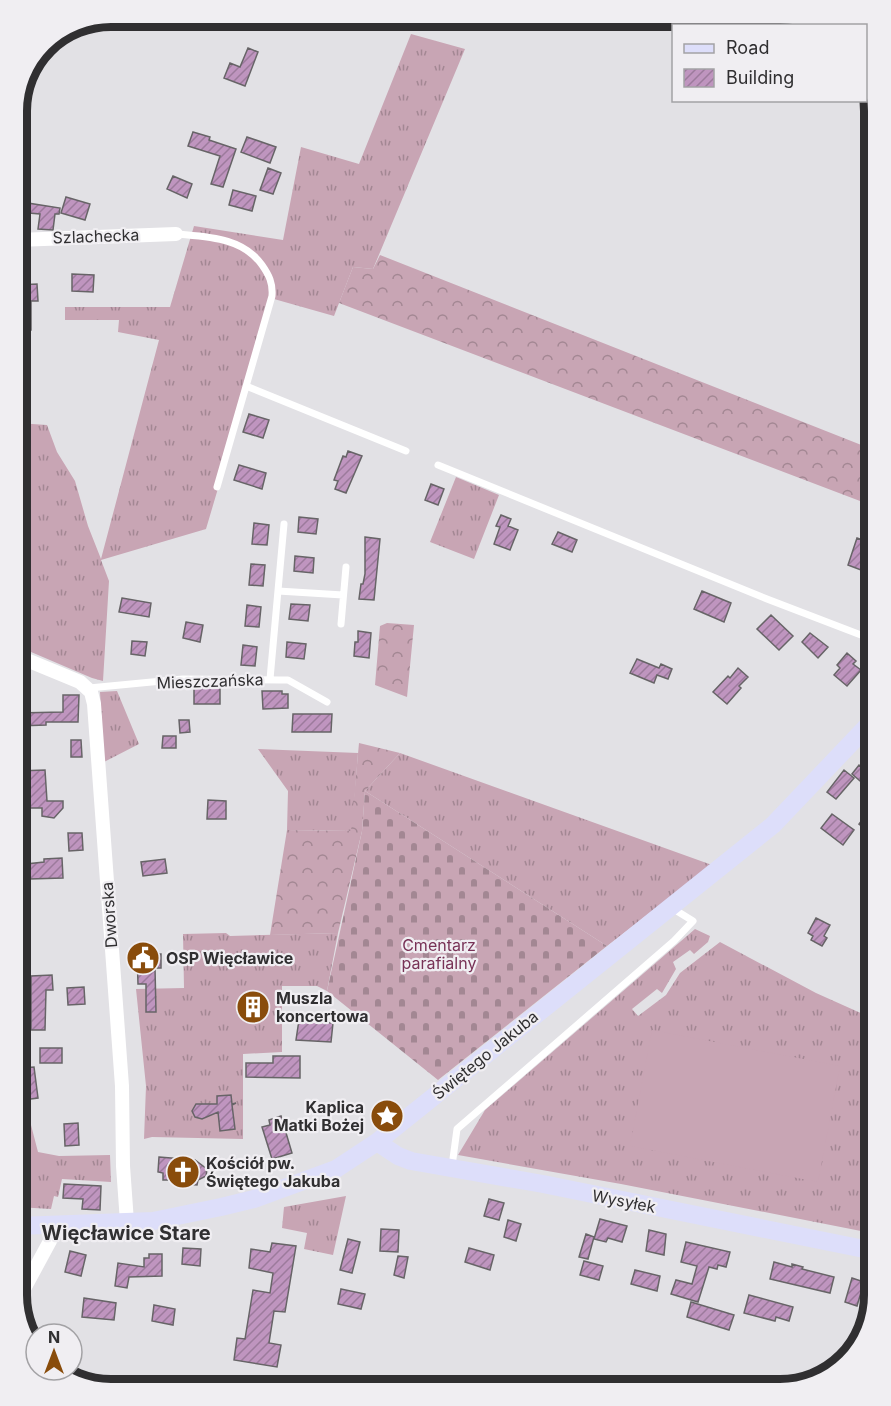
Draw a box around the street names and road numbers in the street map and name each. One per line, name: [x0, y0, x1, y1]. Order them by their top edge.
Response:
street label: Szlachecka: [52, 224, 140, 248]
street label: Mieszczańska: [156, 669, 264, 693]
street label: Dworska: [97, 881, 121, 949]
street label: Świętego Jakuba: [428, 1006, 542, 1104]
street label: Wysyłek: [591, 1185, 658, 1217]

